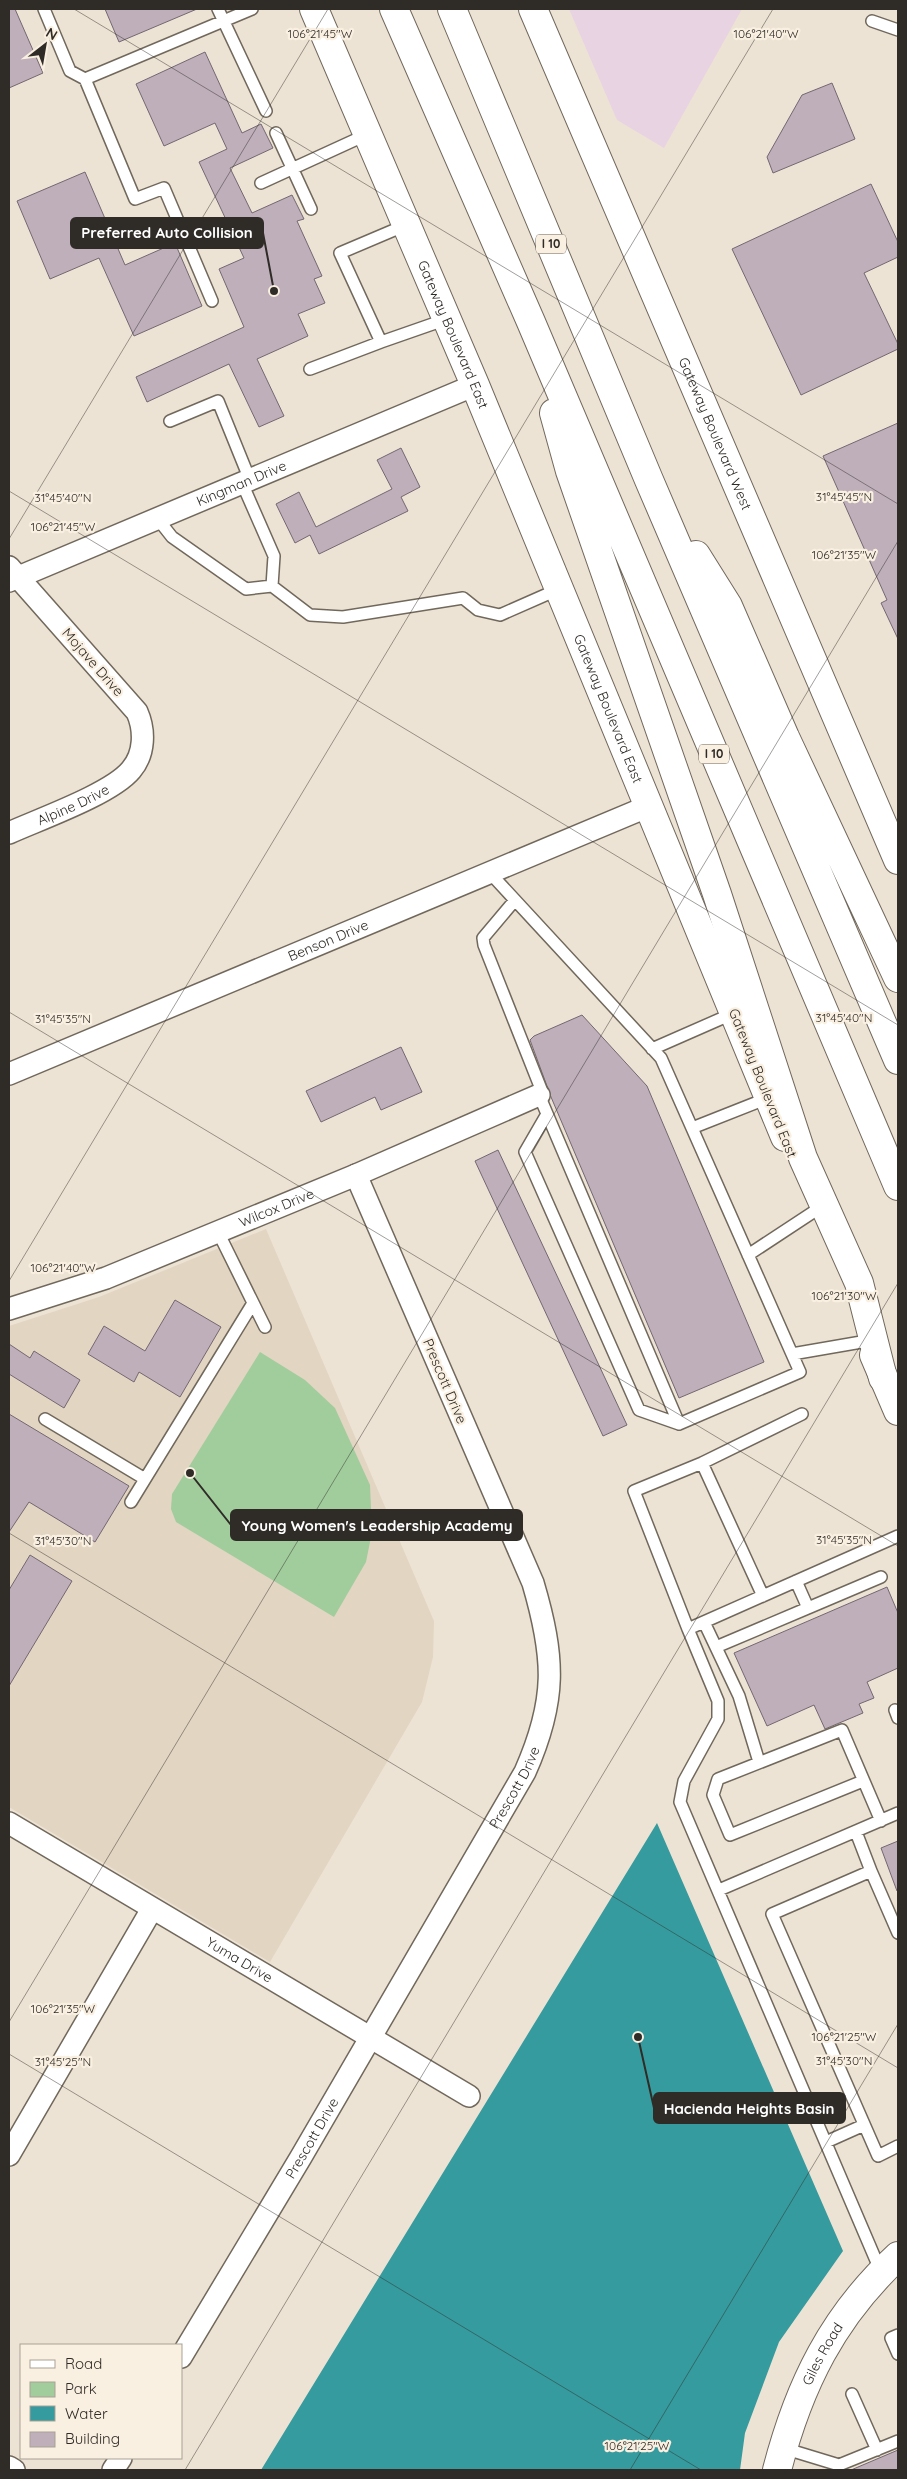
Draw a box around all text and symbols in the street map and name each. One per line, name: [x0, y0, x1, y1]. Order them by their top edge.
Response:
north arrow: [20, 20, 70, 70]
text: N: [43, 23, 61, 44]
text: 106°21'45"W: [288, 26, 353, 41]
text: 106°21'40"W: [733, 26, 799, 41]
callout: Preferred Auto Collision: [71, 218, 263, 248]
text: Preferred Auto Collision: [81, 223, 253, 242]
road number: I 10: [536, 234, 566, 253]
street label: Gateway Boulevard East: [414, 258, 493, 411]
street label: Gateway Boulevard West: [674, 355, 756, 513]
street label: Kingman Drive: [193, 456, 289, 510]
text: 31°45'45"N: [816, 489, 872, 504]
text: 31°45'40"N: [35, 490, 91, 505]
text: 106°21'45"W: [31, 519, 96, 534]
text: 106°21'35"W: [812, 547, 877, 562]
street label: Mojave Drive: [58, 624, 128, 700]
street label: Gateway Boulevard East: [570, 631, 647, 786]
road number: I 10: [699, 744, 729, 764]
street label: Alpine Drive: [34, 780, 113, 829]
street label: Benson Drive: [285, 915, 371, 965]
street label: Gateway Boulevard East: [725, 1006, 801, 1160]
text: 31°45'40"N: [816, 1010, 872, 1025]
text: 31°45'35"N: [35, 1011, 91, 1026]
street label: Wilcox Drive: [236, 1184, 317, 1231]
text: 106°21'40"W: [30, 1260, 96, 1275]
text: 106°21'30"W: [811, 1288, 877, 1303]
street label: Prescott Drive: [419, 1336, 471, 1426]
callout: Young Women's Leadership Academy: [231, 1510, 522, 1540]
text: Young Women's Leadership Academy: [241, 1516, 513, 1535]
text: 31°45'35"N: [816, 1532, 872, 1547]
text: 31°45'30"N: [35, 1533, 91, 1548]
street label: Prescott Drive: [485, 1744, 544, 1832]
street label: Yuma Drive: [203, 1933, 276, 1987]
text: 106°21'35"W: [31, 2001, 96, 2016]
text: 106°21'25"W: [812, 2029, 877, 2044]
text: 31°45'30"N: [816, 2053, 872, 2068]
text: 31°45'25"N: [35, 2054, 91, 2069]
callout: Hacienda Heights Basin: [654, 2093, 845, 2123]
street label: Prescott Drive: [281, 2094, 343, 2182]
text: Hacienda Heights Basin: [664, 2099, 834, 2118]
street label: Giles Road: [798, 2319, 847, 2388]
legend: [20, 2344, 182, 2459]
text: Road: [65, 2354, 102, 2373]
text: Park: [65, 2379, 97, 2398]
text: Water: [65, 2404, 108, 2423]
text: Building: [65, 2429, 120, 2448]
text: 106°21'25"W: [605, 2438, 670, 2453]

